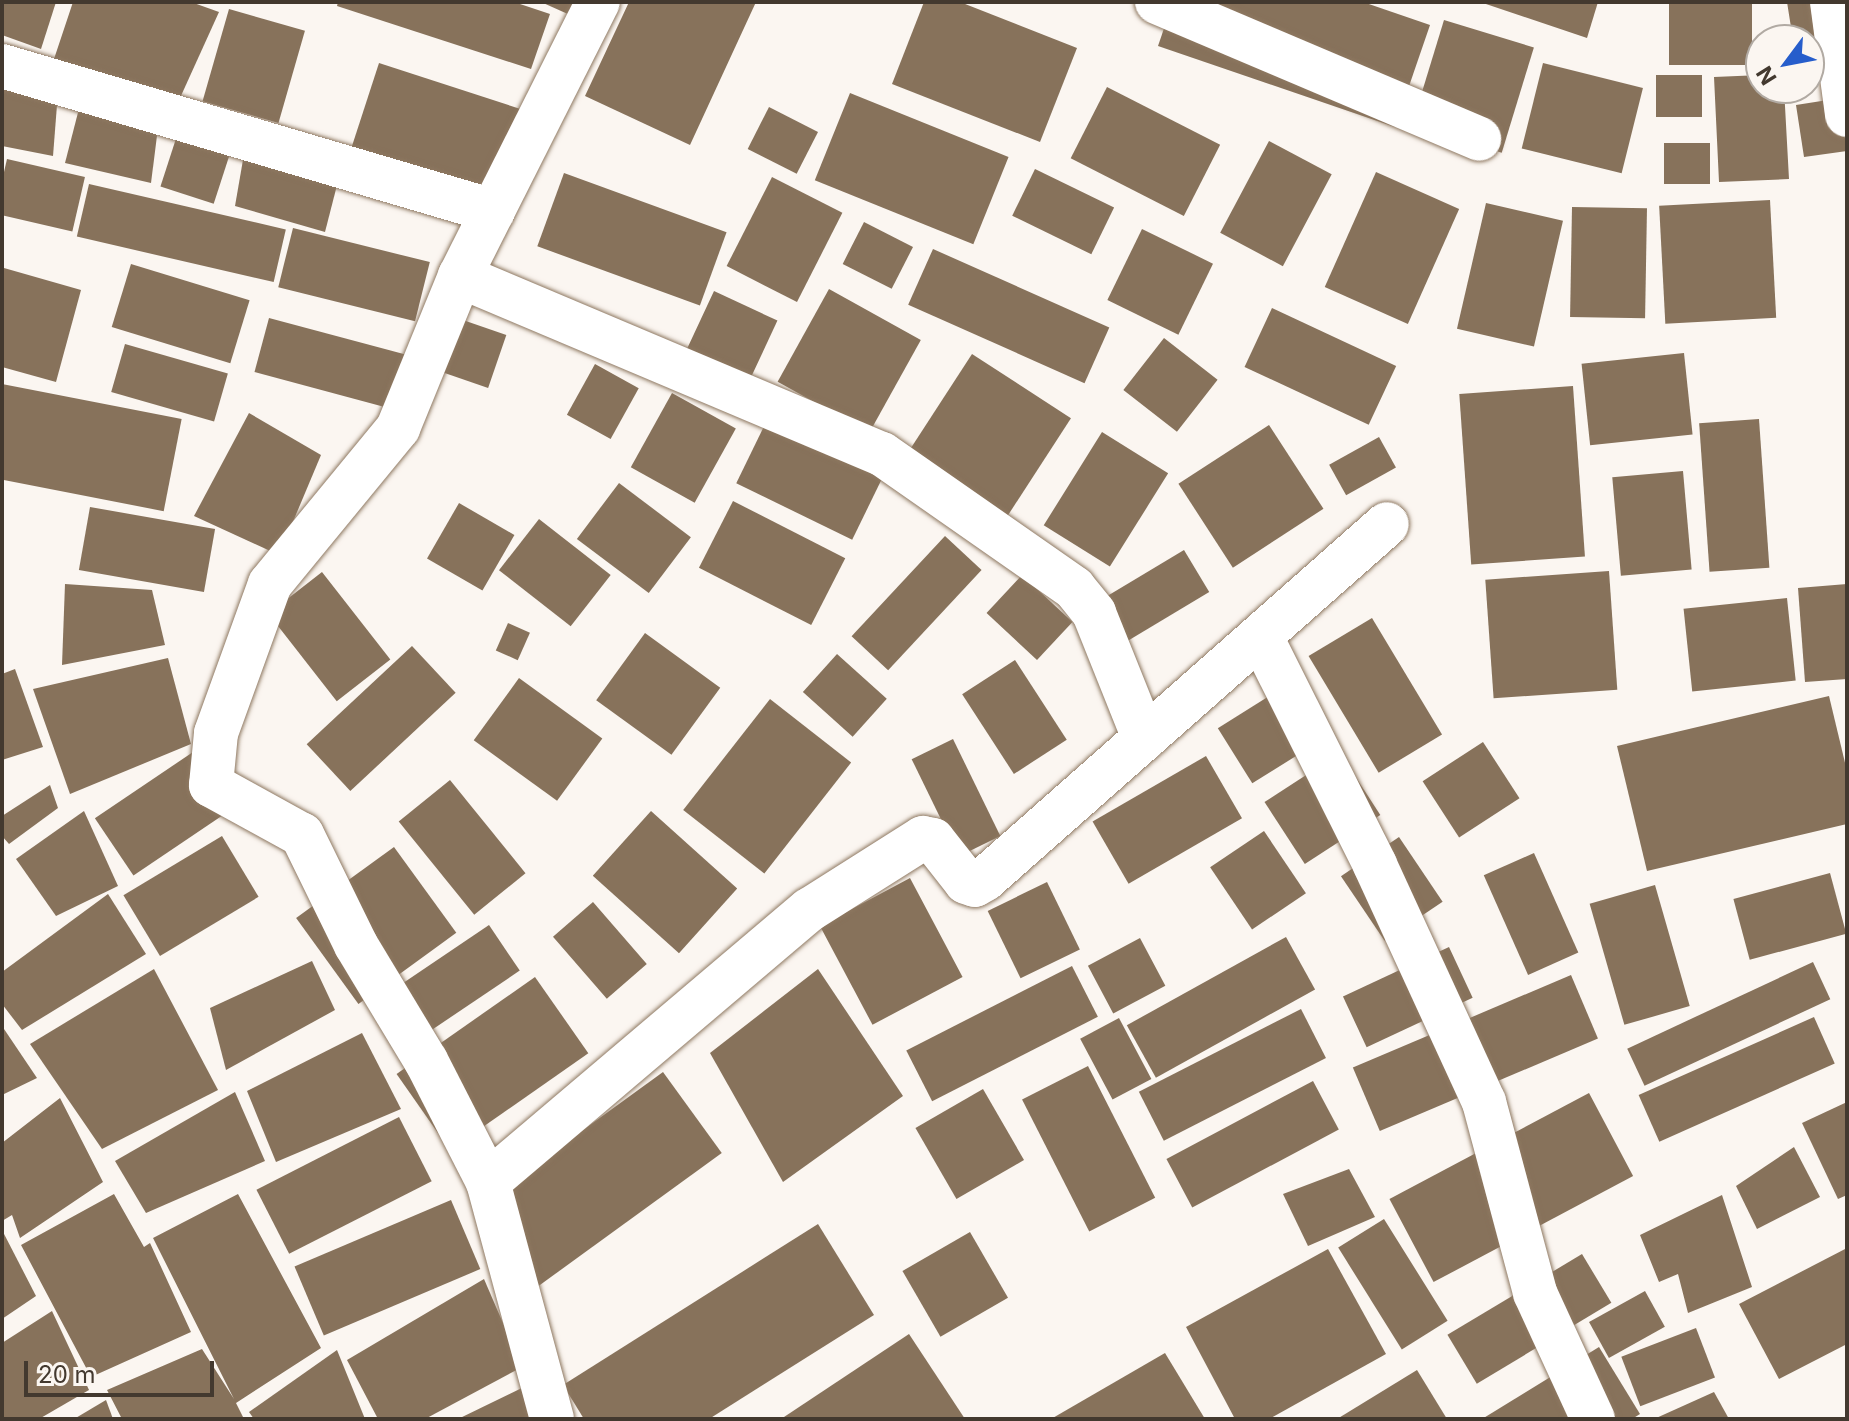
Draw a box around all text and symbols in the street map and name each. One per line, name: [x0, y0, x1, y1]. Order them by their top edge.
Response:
north arrow: [1745, 24, 1825, 104]
text: N: [1751, 62, 1782, 90]
scale bar: [28, 1345, 218, 1395]
text: 20 m: [38, 1360, 96, 1389]

